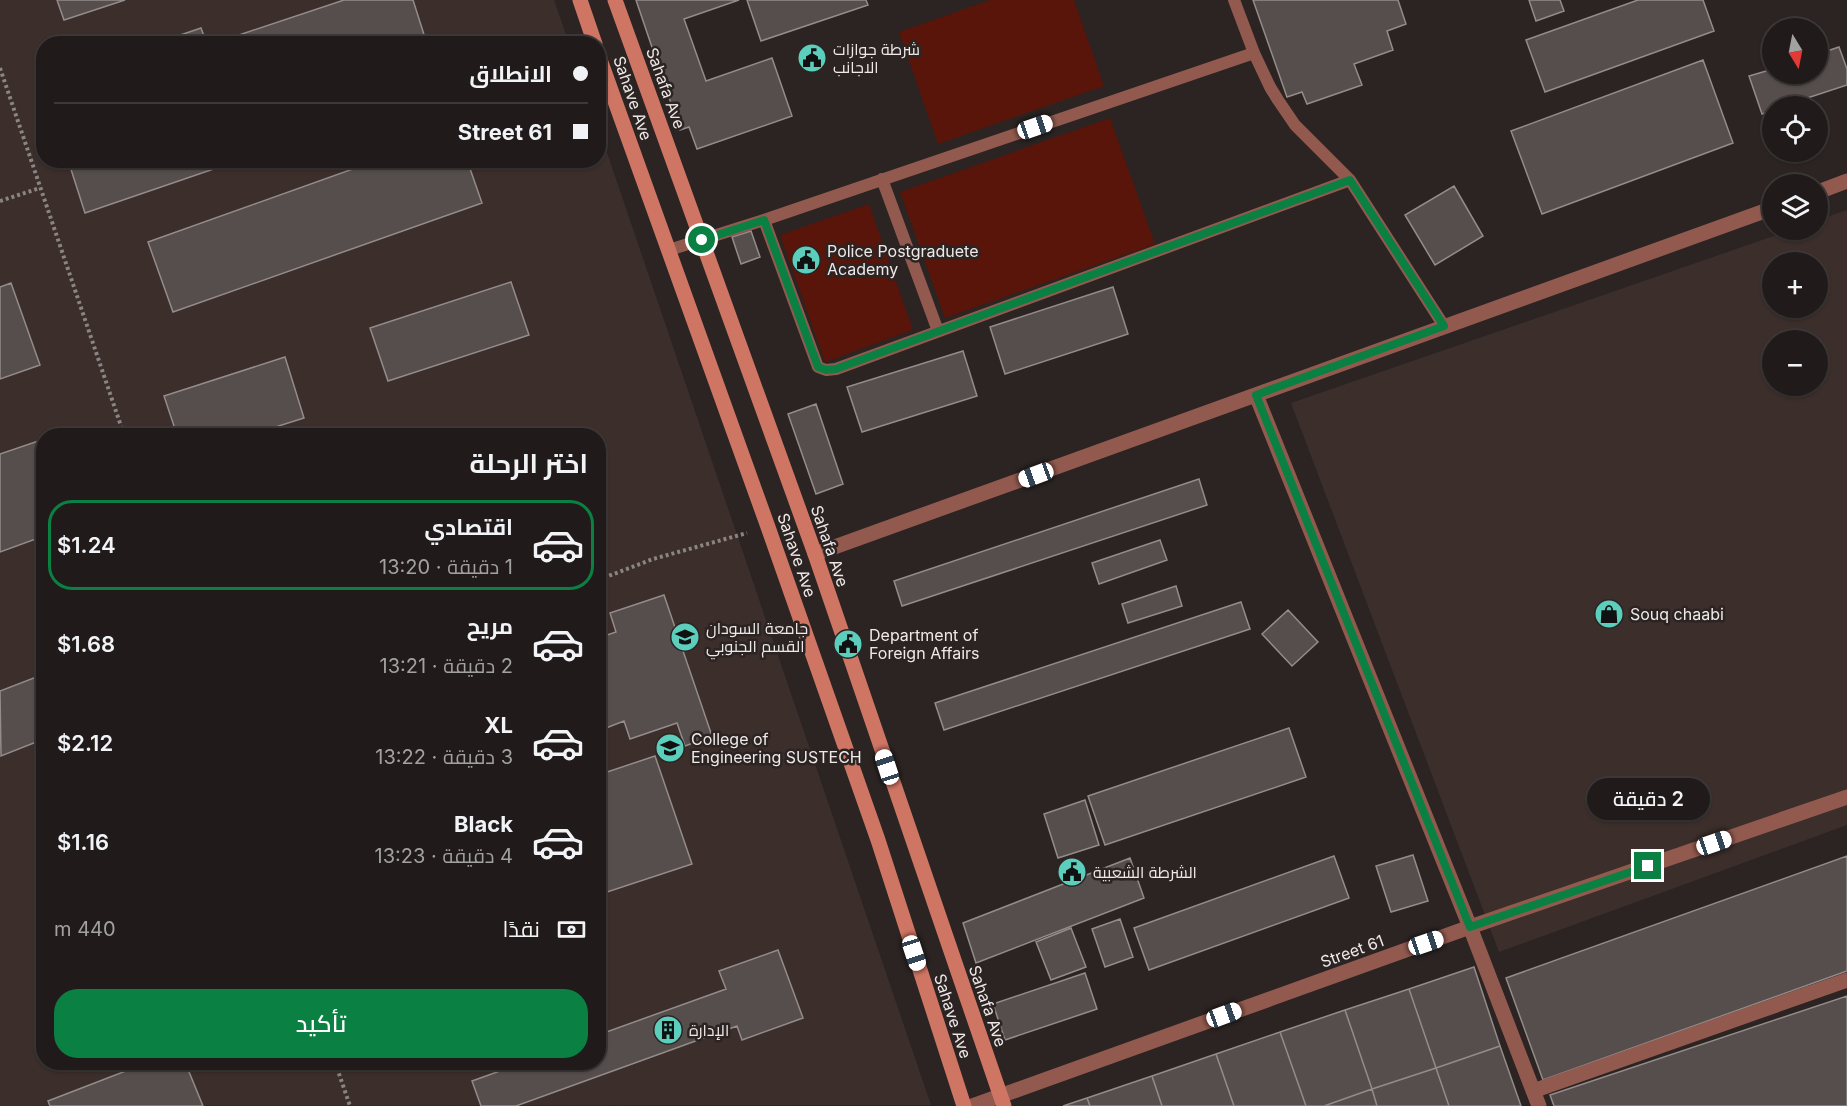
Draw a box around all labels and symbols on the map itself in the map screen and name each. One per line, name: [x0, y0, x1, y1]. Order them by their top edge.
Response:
north arrow: [1762, 18, 1828, 84]
place label: شرطة جوازات الاجانب: [833, 39, 920, 77]
public building icon: شرطة جوازات الاجانب: [796, 42, 828, 74]
street label: Sahafa Ave: [642, 45, 690, 131]
street label: Sahave Ave: [609, 53, 657, 143]
car: [1015, 113, 1055, 141]
route start: [688, 226, 715, 253]
place label: Police Postgraduete Academy: [827, 241, 979, 279]
public building icon: Police Postgraduete Academy: [790, 244, 822, 276]
car: [1016, 460, 1056, 490]
street label: Sahafa Ave: [807, 503, 853, 589]
street label: Sahave Ave: [773, 510, 821, 600]
shop icon: Souq chaabi: [1593, 598, 1625, 630]
place label: Souq chaabi: [1630, 604, 1724, 624]
place label: جامعة السودان القسم الجنوبي: [706, 618, 808, 660]
school or university icon: جامعة السودان القسم الجنوبي: [669, 621, 701, 653]
place label: Department of Foreign Affairs: [869, 625, 979, 663]
public building icon: Department of Foreign Affairs: [832, 628, 864, 660]
place label: College of Engineering SUSTECH: [691, 729, 862, 767]
school or university icon: College of Engineering SUSTECH: [654, 732, 686, 764]
car: [873, 747, 901, 787]
callout: 2 دقيقة: [1586, 779, 1710, 821]
car: [1694, 829, 1734, 857]
route end: [1634, 852, 1661, 879]
public building icon: الشرطة الشعبية: [1056, 856, 1088, 888]
place label: الشرطة الشعبية: [1093, 862, 1197, 882]
car: [1406, 929, 1446, 957]
street label: Street 61: [1318, 930, 1386, 972]
car: [900, 933, 928, 973]
street label: Sahafa Ave: [965, 963, 1011, 1049]
street label: Sahave Ave: [930, 971, 976, 1061]
car: [1204, 1000, 1244, 1030]
building icon: الإدارة: [652, 1014, 684, 1046]
place label: الإدارة: [689, 1020, 729, 1040]

